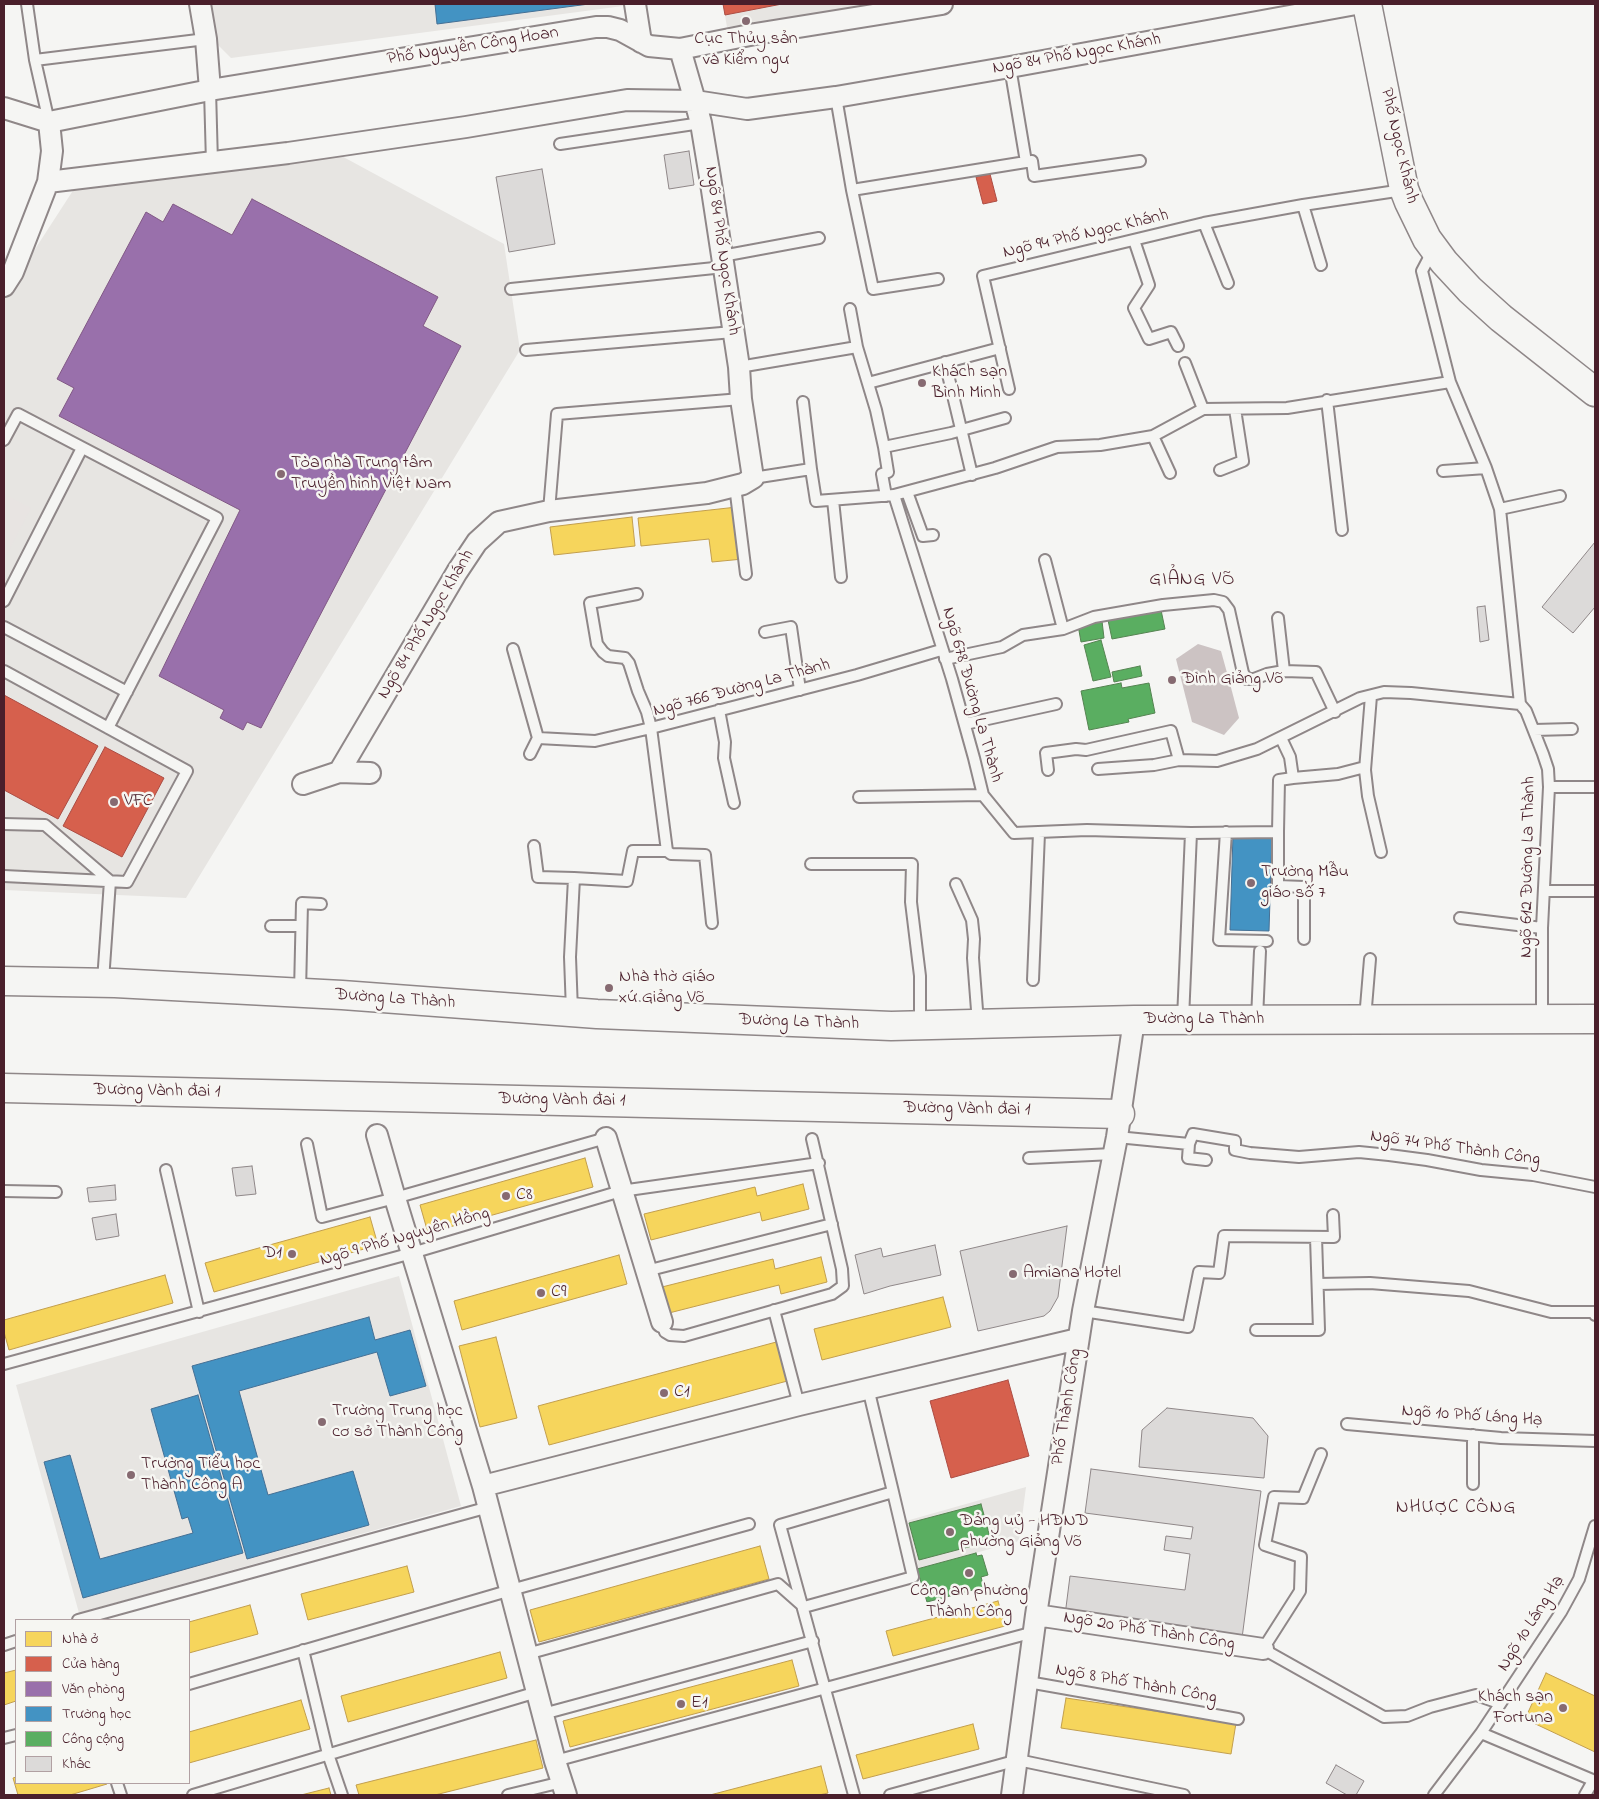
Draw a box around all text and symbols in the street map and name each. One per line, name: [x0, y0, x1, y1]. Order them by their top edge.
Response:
marker: Cục Thủy sản và Kiểm ngư: [740, 15, 752, 27]
street label: Phố Nguyễn Công Hoan: [386, 23, 560, 71]
place label: Cục Thủy sản và Kiểm ngư: [694, 29, 798, 72]
street label: Ngõ 84 Phố Ngọc Khánh: [991, 30, 1163, 80]
street label: Phố Ngọc Khánh: [1374, 86, 1422, 206]
street label: Ngõ 84 Phố Ngọc Khánh: [698, 165, 744, 337]
street label: Ngõ 94 Phố Ngọc Khánh: [1001, 205, 1171, 265]
place label: Khách sạn Bình Minh: [932, 362, 1007, 404]
marker: Khách sạn Bình Minh: [916, 377, 928, 389]
place label: Tòa nhà Trung tâm Truyền hình Việt Nam: [291, 453, 451, 496]
marker: Tòa nhà Trung tâm Truyền hình Việt Nam: [275, 468, 287, 480]
street label: Ngõ 84 Phố Ngọc Khánh: [374, 546, 480, 704]
district label: GIẢNG VÕ: [1148, 570, 1236, 592]
street label: Ngõ 678 Đường La Thành: [936, 605, 1006, 785]
street label: Ngõ 766 Đường La Thành: [651, 655, 833, 723]
place label: Đình Giảng Võ: [1182, 669, 1283, 691]
marker: Đình Giảng Võ: [1166, 674, 1178, 686]
street label: Ngõ 612 Đường La Thành: [1517, 776, 1541, 958]
place label: VFC: [124, 791, 153, 813]
marker: VFC: [108, 796, 120, 808]
place label: Trường Mẫu giáo số 7: [1261, 862, 1349, 904]
marker: Trường Mẫu giáo số 7: [1245, 877, 1257, 889]
place label: Nhà thờ Giáo xứ Giảng Võ: [619, 967, 715, 1010]
marker: Nhà thờ Giáo xứ Giảng Võ: [603, 982, 615, 994]
street label: Đường La Thành: [334, 985, 456, 1015]
street label: Đường La Thành: [1144, 1009, 1264, 1031]
street label: Đường La Thành: [738, 1010, 860, 1036]
street label: Đường Vành đai 1: [93, 1080, 221, 1104]
street label: Đường Vành đai 1: [498, 1089, 626, 1113]
street label: Đường Vành đai 1: [903, 1098, 1031, 1122]
street label: Ngõ 74 Phố Thành Công: [1369, 1126, 1541, 1172]
place label: C8: [516, 1185, 533, 1207]
marker: C8: [500, 1190, 512, 1202]
street label: Ngõ 9 Phố Nguyên Hồng: [318, 1203, 492, 1273]
place label: D1: [263, 1243, 282, 1265]
marker: D1: [286, 1248, 298, 1260]
place label: Amiana Hotel: [1023, 1263, 1121, 1285]
marker: Amiana Hotel: [1007, 1268, 1019, 1280]
place label: C9: [551, 1282, 566, 1304]
marker: C9: [535, 1287, 547, 1299]
street label: Phố Thành Công: [1048, 1347, 1088, 1467]
place label: C1: [674, 1382, 690, 1404]
marker: C1: [658, 1387, 670, 1399]
place label: Trường Trung học cơ sở Thành Công: [332, 1401, 463, 1444]
street label: Ngõ 10 Phố Láng Hạ: [1401, 1401, 1543, 1433]
marker: Trường Trung học cơ sở Thành Công: [316, 1416, 328, 1428]
place label: Trường Tiểu học Thành Công A: [141, 1454, 260, 1496]
marker: Trường Tiểu học Thành Công A: [125, 1469, 137, 1481]
district label: NHƯỢC CÔNG: [1394, 1498, 1518, 1520]
place label: Đảng uỷ - HĐND phường Giảng Võ: [960, 1511, 1089, 1554]
marker: Đảng uỷ - HĐND phường Giảng Võ: [944, 1526, 956, 1538]
marker: Công an phường Thành Công: [963, 1567, 975, 1579]
street label: Ngõ 10 Láng Hạ: [1494, 1572, 1570, 1676]
place label: Công an phường Thành Công: [910, 1581, 1028, 1624]
street label: Ngõ 20 Phố Thành Công: [1062, 1608, 1236, 1656]
legend: [15, 1619, 190, 1784]
text: Nhà ở: [62, 1628, 98, 1650]
text: Cửa hàng: [62, 1653, 119, 1675]
street label: Ngõ 8 Phố Thành Công: [1054, 1660, 1218, 1710]
text: Văn phòng: [62, 1678, 125, 1700]
place label: Khách sạn Fortuna: [1478, 1687, 1553, 1730]
place label: E1: [691, 1693, 708, 1715]
marker: E1: [675, 1698, 687, 1710]
marker: Khách sạn Fortuna: [1557, 1702, 1569, 1714]
text: Trường học: [62, 1703, 131, 1725]
text: Công cộng: [62, 1728, 124, 1750]
text: Khác: [62, 1753, 91, 1775]

